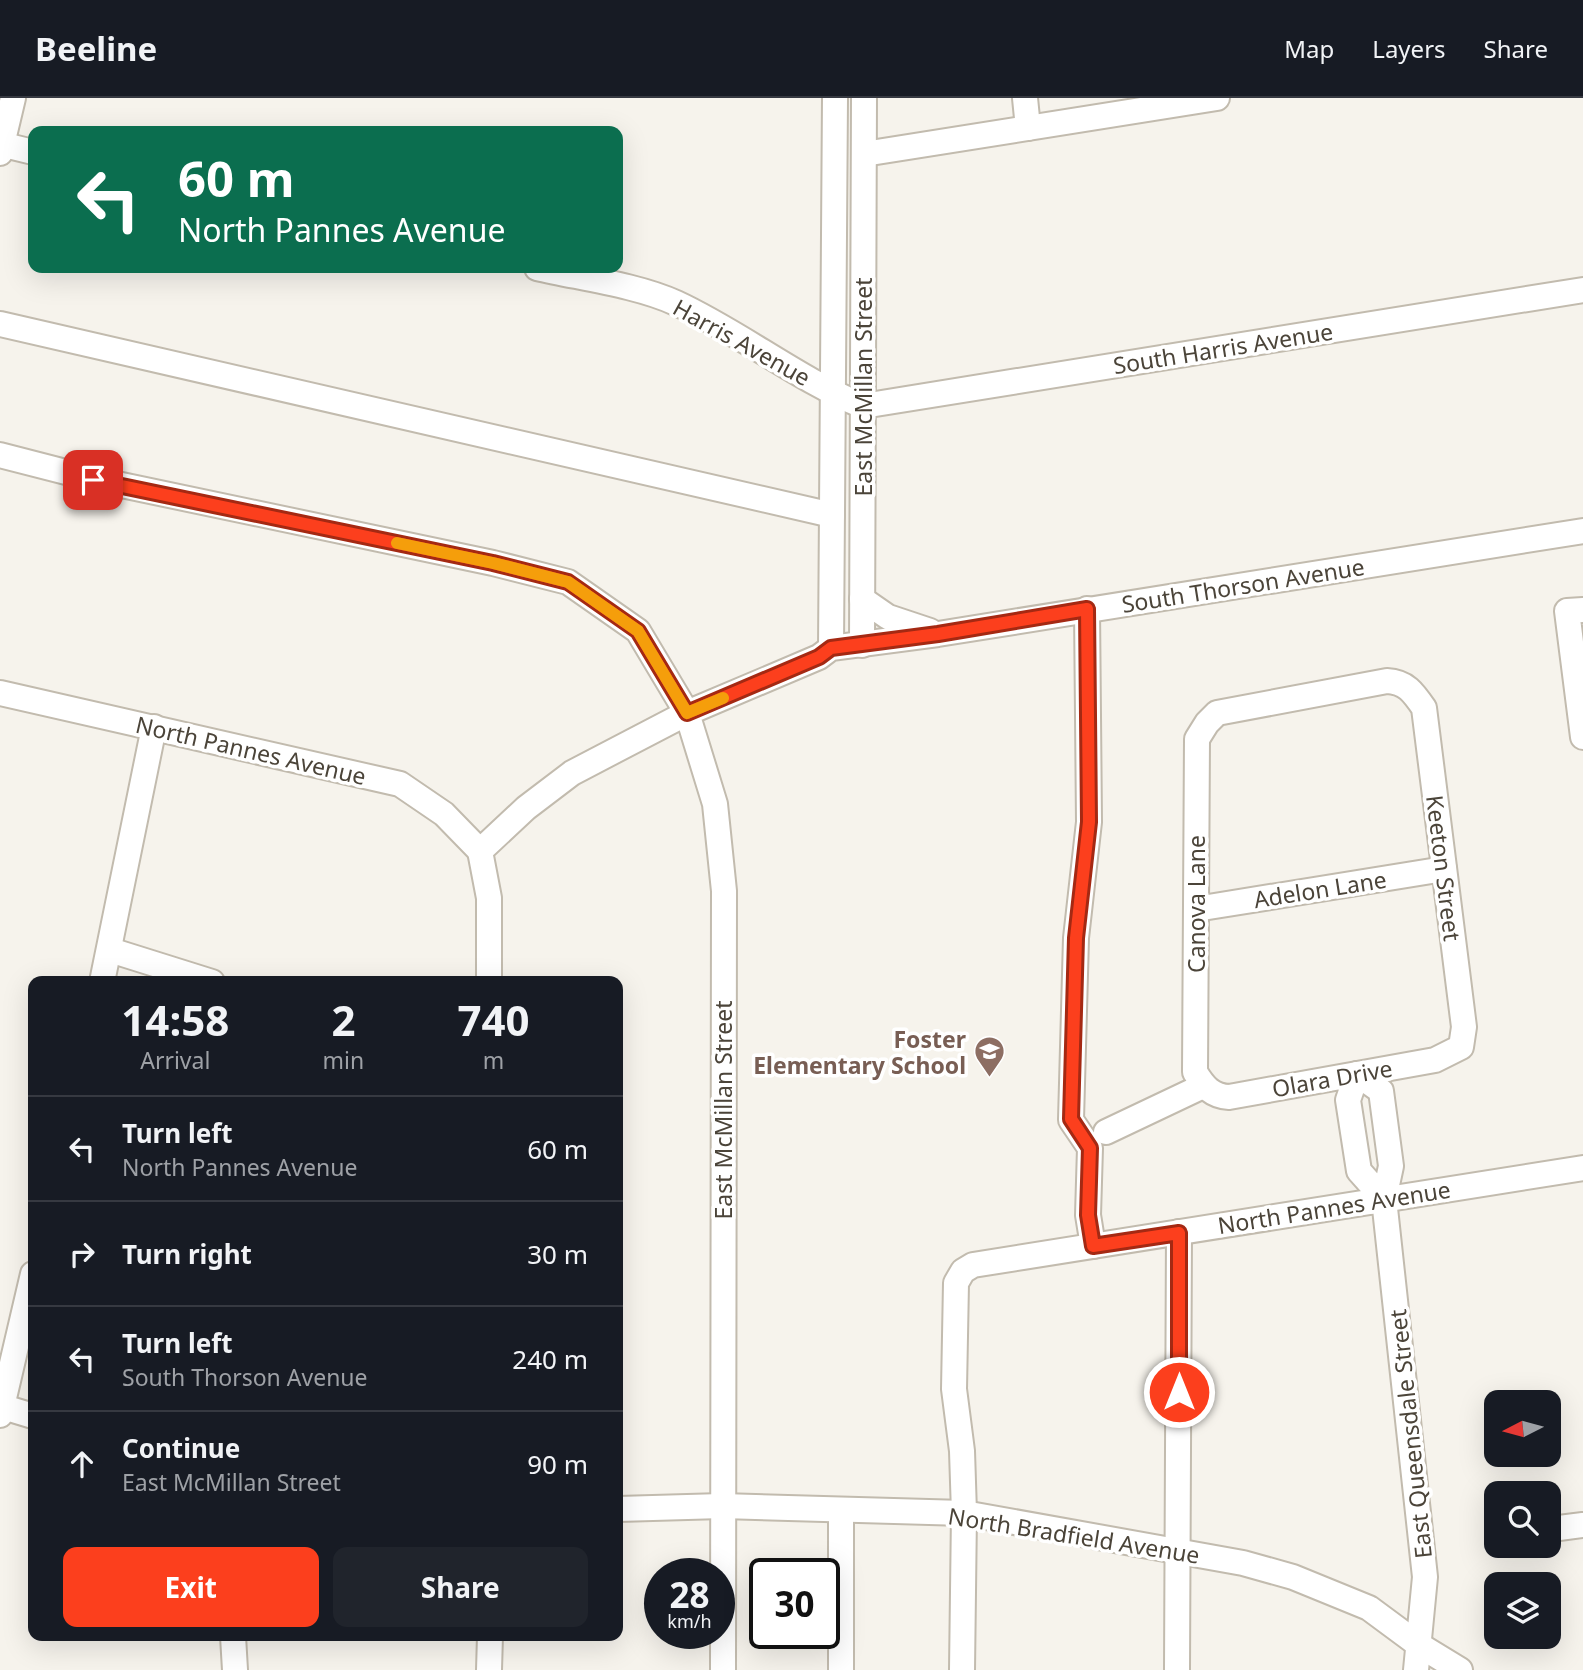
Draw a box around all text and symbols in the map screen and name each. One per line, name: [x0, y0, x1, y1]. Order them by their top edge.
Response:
text: Beeline: [35, 26, 157, 71]
text: Map: [1284, 32, 1334, 65]
text: Layers: [1372, 32, 1446, 65]
text: Share: [1484, 32, 1548, 65]
text: 60 m: [178, 145, 295, 211]
icon: left: [63, 154, 154, 245]
text: North Pannes Avenue: [178, 208, 505, 251]
street label: East McMillan Street: [847, 278, 879, 496]
street label: Harris Avenue: [667, 291, 817, 393]
street label: South Harris Avenue: [1111, 315, 1335, 381]
pin: [63, 450, 123, 510]
icon: arrive: [74, 461, 112, 499]
street label: South Thorson Avenue: [1119, 550, 1367, 620]
street label: North Pannes Avenue: [133, 708, 369, 792]
street label: Keeton Street: [1419, 793, 1469, 943]
street label: Canova Lane: [1180, 835, 1212, 973]
street label: Adelon Lane: [1251, 863, 1389, 915]
text: 14:58: [121, 991, 229, 1048]
text: 2: [331, 991, 355, 1048]
text: 740: [458, 991, 530, 1048]
street label: East McMillan Street: [707, 1001, 739, 1219]
place label: Foster Elementary School: [753, 1023, 966, 1081]
school or university icon: Foster Elementary School: [972, 1035, 1006, 1079]
text: Arrival: [140, 1044, 210, 1076]
text: min: [323, 1044, 364, 1076]
text: m: [483, 1044, 504, 1076]
street label: Olara Drive: [1269, 1052, 1395, 1104]
text: Turn left: [122, 1115, 233, 1151]
icon: left: [63, 1130, 101, 1168]
text: 60 m: [527, 1131, 588, 1167]
text: North Pannes Avenue: [122, 1151, 357, 1183]
street label: North Pannes Avenue: [1215, 1173, 1453, 1241]
icon: right: [63, 1235, 101, 1273]
text: Turn right: [122, 1236, 252, 1272]
text: 30 m: [527, 1236, 588, 1272]
street label: East Queensdale Street: [1381, 1308, 1439, 1560]
text: Turn left: [122, 1325, 233, 1361]
icon: left: [63, 1340, 101, 1378]
text: 240 m: [512, 1341, 588, 1377]
position arrow: [1142, 1355, 1216, 1429]
text: South Thorson Avenue: [122, 1361, 368, 1393]
north arrow: [1484, 1390, 1561, 1466]
map controls: [1484, 1390, 1561, 1649]
text: Continue: [122, 1430, 240, 1466]
icon: ahead: [63, 1445, 101, 1483]
text: 90 m: [527, 1446, 588, 1482]
text: East McMillan Street: [122, 1466, 341, 1498]
button: search: [1484, 1481, 1561, 1558]
street label: North Bradfield Avenue: [946, 1499, 1202, 1571]
button: Exit: [63, 1547, 319, 1627]
button: Share: [333, 1547, 588, 1627]
speed limit sign: 30: [749, 1558, 840, 1649]
text: 28: [669, 1571, 710, 1618]
button: layers: [1484, 1572, 1561, 1649]
text: km/h: [667, 1609, 712, 1633]

